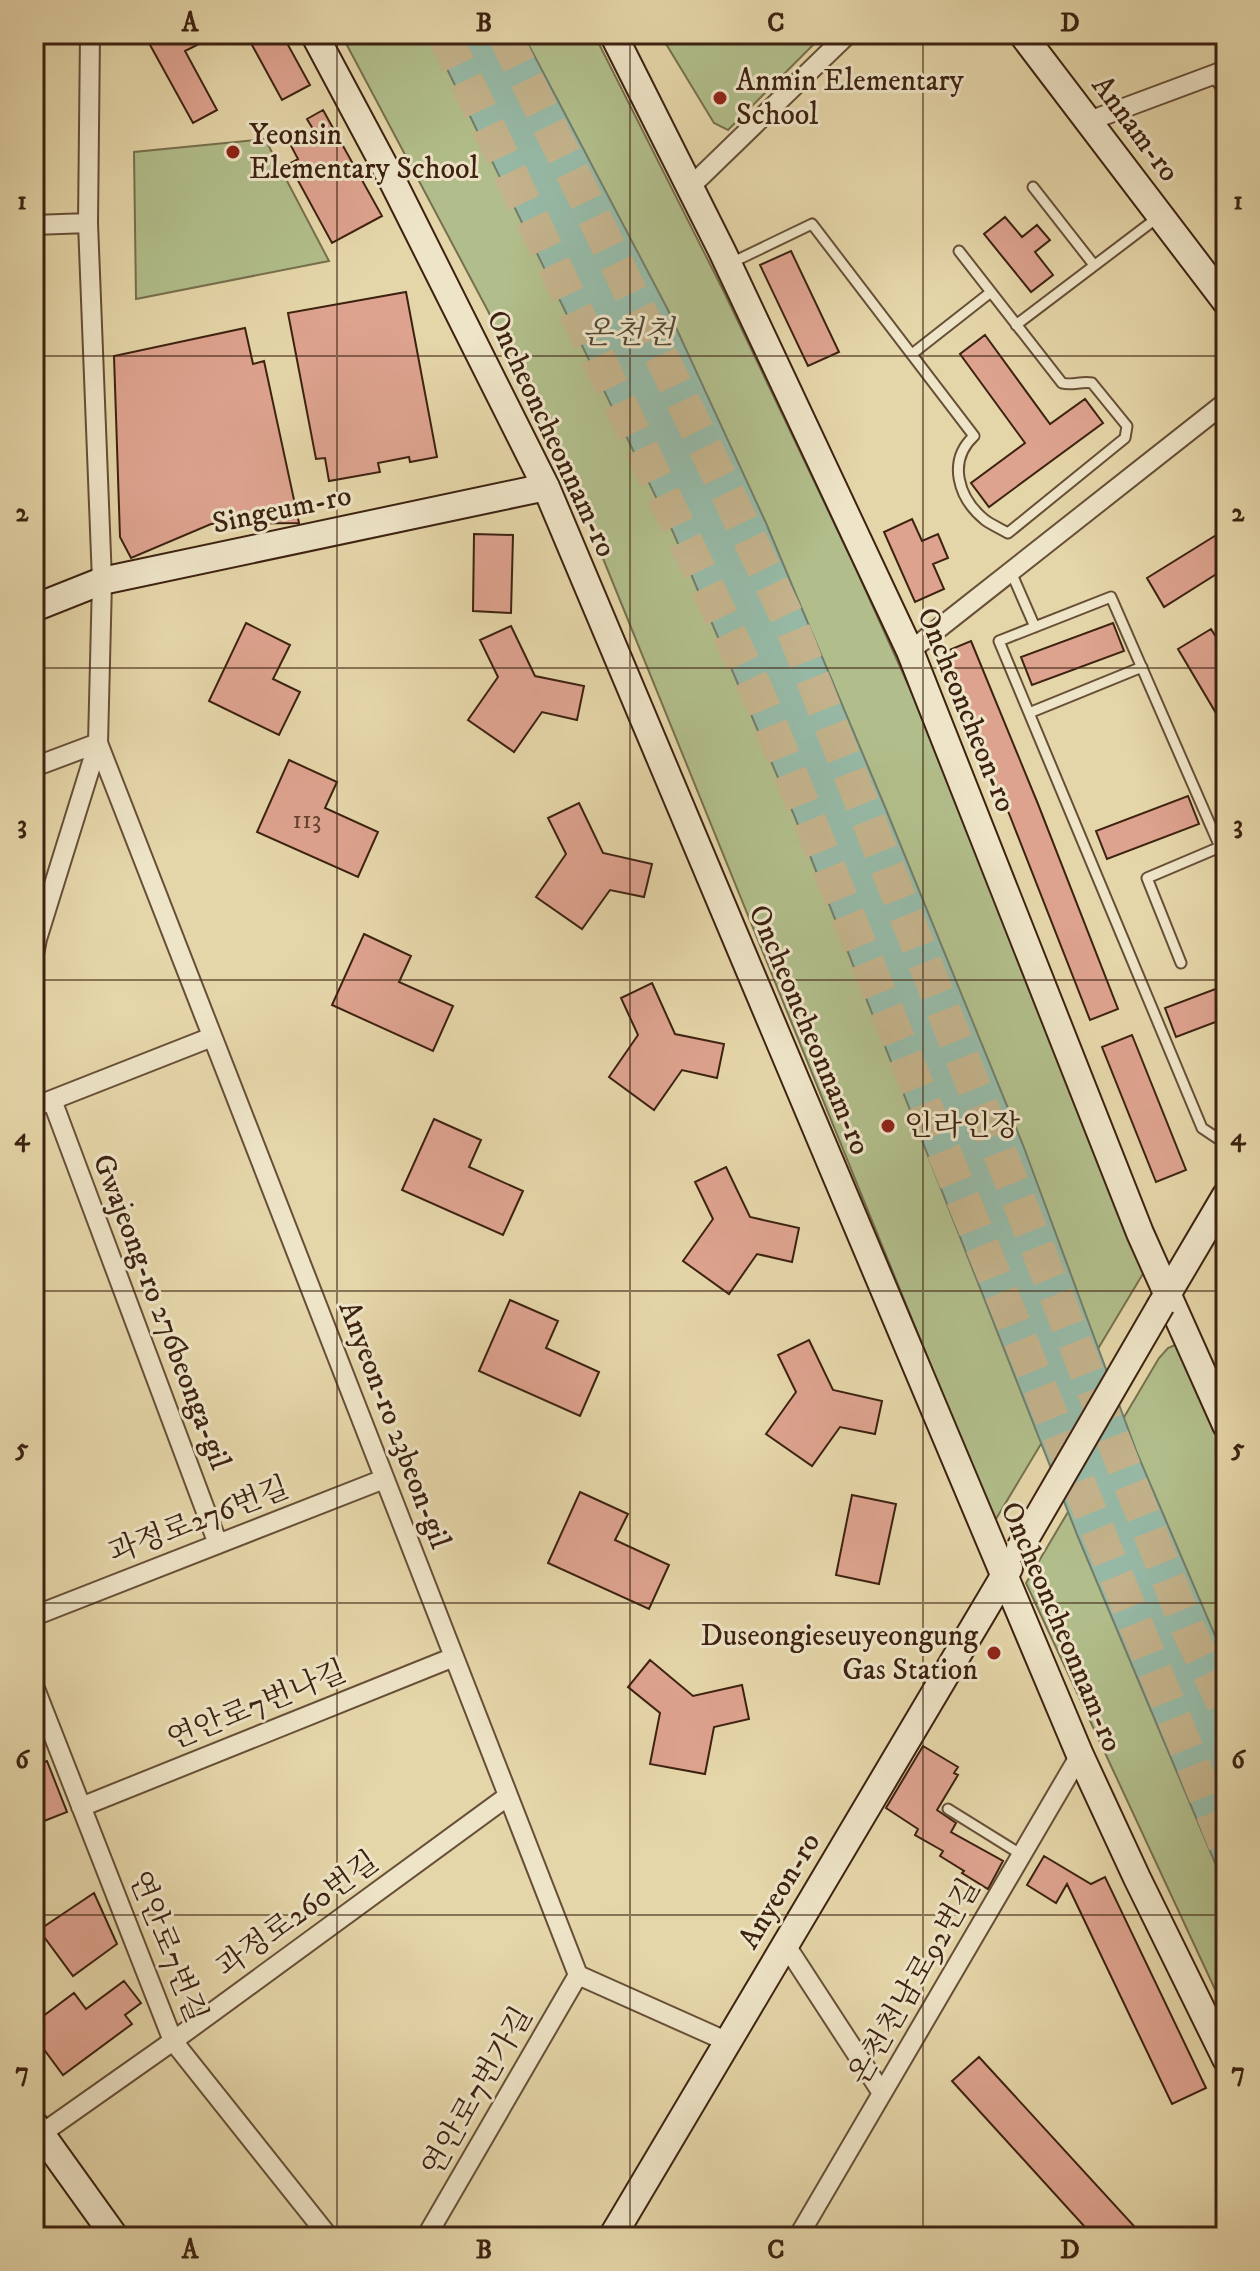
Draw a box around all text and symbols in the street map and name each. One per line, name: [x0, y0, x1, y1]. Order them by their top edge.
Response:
text: A: [181, 7, 200, 40]
text: B: [476, 7, 492, 40]
text: C: [767, 7, 785, 40]
text: D: [1060, 7, 1080, 40]
place label: Anmin Elementary School: [736, 63, 965, 134]
street label: Annam-ro: [1083, 68, 1187, 190]
marker: Anmin Elementary School: [711, 89, 729, 107]
place label: Yeonsin Elementary School: [249, 117, 478, 188]
marker: Yeonsin Elementary School: [224, 143, 242, 161]
text: 1: [17, 185, 27, 218]
text: 1: [1233, 185, 1243, 218]
street label: Oncheoncheonnam-ro: [478, 305, 624, 563]
water label: 온천천: [582, 314, 676, 354]
street label: Singeum-ro: [209, 477, 355, 543]
text: 2: [16, 497, 30, 530]
text: 2: [1232, 497, 1246, 530]
street label: Oncheoncheon-ro: [908, 602, 1024, 818]
house number: 113: [293, 804, 321, 837]
text: 3: [17, 809, 27, 842]
text: 3: [1233, 809, 1243, 842]
street label: Oncheoncheonnam-ro: [740, 899, 878, 1161]
place label: 인라인장: [904, 1108, 1020, 1145]
marker: 인라인장: [879, 1117, 897, 1135]
text: 4: [15, 1121, 31, 1154]
text: 4: [1231, 1121, 1247, 1154]
street label: Gwajeong-ro 276beonga-gil: [84, 1149, 238, 1475]
street label: Anyeon-ro 23beon-gil: [330, 1296, 458, 1554]
text: 5: [15, 1432, 29, 1465]
text: 5: [1231, 1432, 1245, 1465]
street label: 과정로276번길: [104, 1470, 294, 1572]
street label: Oncheoncheonnam-ro: [992, 1496, 1130, 1758]
place label: Duseongieseuyeongung Gas Station: [700, 1618, 978, 1689]
marker: Duseongieseuyeongung Gas Station: [985, 1644, 1003, 1662]
street label: 연안로7번나길: [162, 1653, 352, 1759]
text: 6: [15, 1744, 30, 1777]
text: 6: [1231, 1744, 1246, 1777]
street label: Anyeon-ro: [731, 1826, 829, 1956]
street label: 과정로260번길: [210, 1844, 386, 1986]
street label: 연안로7번길: [120, 1866, 214, 2028]
street label: 온천천남로92번길: [841, 1872, 989, 2092]
street label: 연안로7번가길: [415, 2001, 541, 2183]
text: 7: [15, 2056, 29, 2089]
text: 7: [1231, 2056, 1245, 2089]
text: A: [181, 2234, 200, 2267]
text: B: [476, 2234, 492, 2267]
text: C: [767, 2234, 785, 2267]
text: D: [1060, 2234, 1080, 2267]

